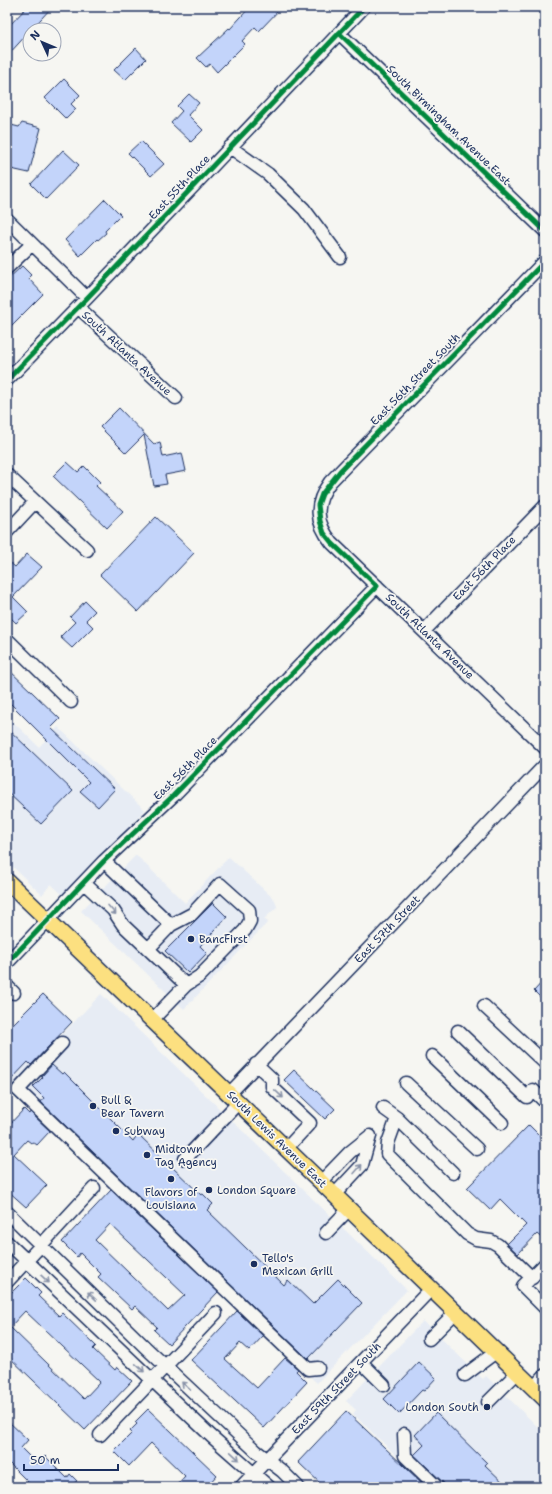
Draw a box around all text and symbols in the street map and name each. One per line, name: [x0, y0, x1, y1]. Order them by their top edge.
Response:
north arrow: [22, 22, 62, 62]
text: N: [27, 27, 44, 44]
street label: South Birmingham Avenue East: [383, 62, 514, 189]
street label: East 55th Place: [145, 152, 213, 223]
street label: South Atlanta Avenue: [79, 308, 175, 399]
street label: East 56th Street South: [367, 330, 464, 429]
street label: East 56th Place: [450, 533, 519, 604]
street label: South Atlanta Avenue: [382, 590, 477, 683]
street label: East 56th Place: [150, 733, 221, 804]
street label: East 57th Street: [351, 892, 424, 966]
one-way arrow: [107, 905, 116, 915]
place label: BancFirst: [199, 932, 248, 947]
marker: BancFirst: [186, 934, 196, 944]
street label: South Lewis Avenue East: [223, 1088, 330, 1191]
one-way arrow: [274, 1089, 284, 1098]
place label: Bull & Bear Tavern: [101, 1093, 165, 1121]
marker: Bull & Bear Tavern: [88, 1101, 98, 1111]
place label: Subway: [124, 1124, 165, 1139]
marker: Subway: [111, 1126, 121, 1136]
place label: Midtown Tag Agency: [155, 1142, 217, 1170]
marker: Midtown Tag Agency: [142, 1150, 152, 1160]
one-way arrow: [354, 1163, 363, 1174]
marker: Flavors of Louisiana: [166, 1174, 176, 1184]
place label: London Square: [217, 1183, 296, 1198]
place label: Flavors of Louisiana: [145, 1185, 198, 1213]
marker: London Square: [204, 1185, 214, 1195]
place label: Tello's Mexican Grill: [262, 1251, 334, 1279]
marker: Tello's Mexican Grill: [249, 1259, 259, 1269]
one-way arrow: [40, 1274, 50, 1284]
one-way arrow: [87, 1291, 97, 1301]
street label: East 59th Street South: [288, 1339, 384, 1438]
one-way arrow: [135, 1363, 145, 1373]
one-way arrow: [181, 1381, 192, 1390]
place label: London South: [405, 1400, 479, 1415]
marker: London South: [482, 1402, 492, 1412]
scale bar: [24, 1446, 118, 1472]
text: 50 m: [30, 1452, 60, 1468]
one-way arrow: [230, 1452, 240, 1461]

